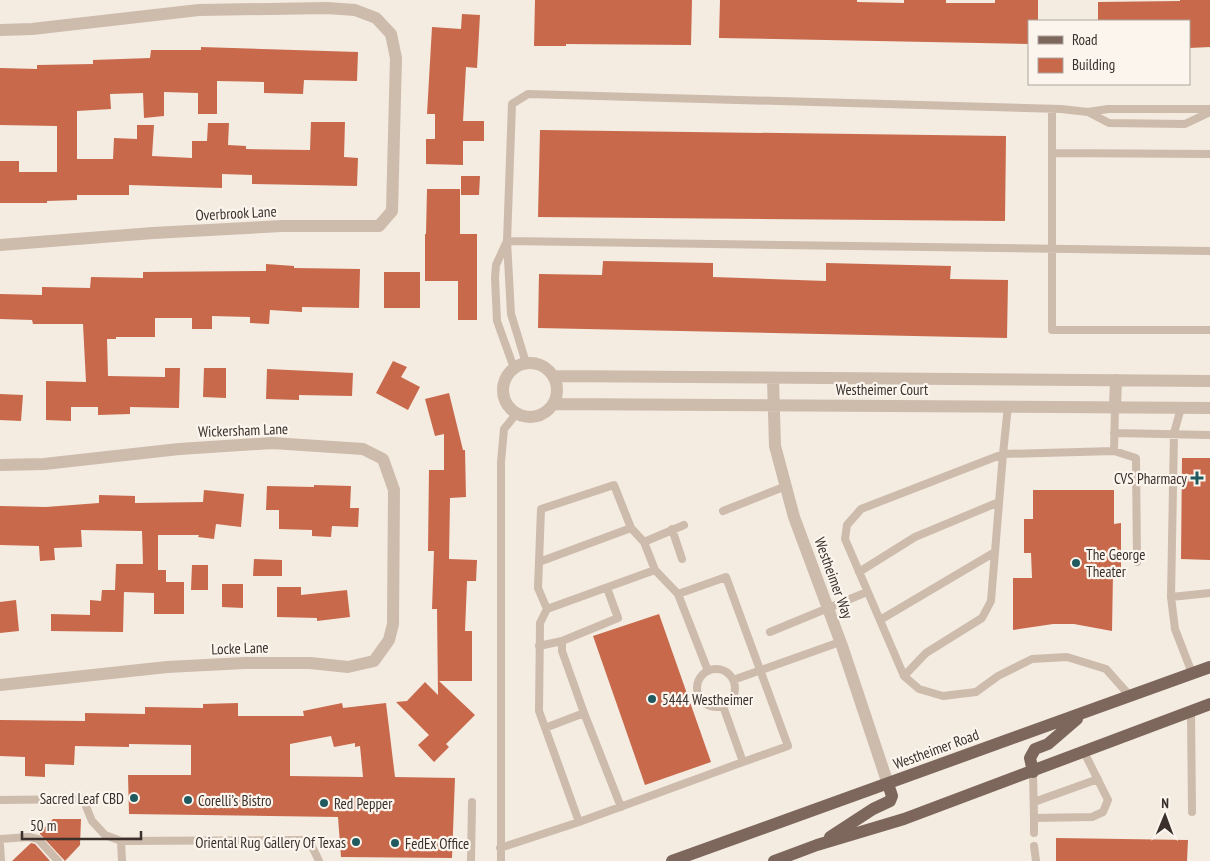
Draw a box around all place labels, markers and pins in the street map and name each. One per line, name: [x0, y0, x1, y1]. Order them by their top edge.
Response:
place label: CVS Pharmacy: [1114, 469, 1187, 488]
marker: CVS Pharmacy: [1191, 472, 1203, 484]
place label: The George Theater: [1086, 545, 1145, 581]
marker: The George Theater: [1070, 557, 1082, 569]
place label: 5444 Westheimer: [662, 690, 754, 709]
marker: 5444 Westheimer: [646, 693, 658, 705]
place label: Sacred Leaf CBD: [40, 789, 124, 808]
place label: Corelli’s Bistro: [198, 791, 272, 810]
marker: Sacred Leaf CBD: [128, 792, 140, 804]
marker: Corelli’s Bistro: [182, 794, 194, 806]
place label: Red Pepper: [334, 794, 393, 813]
marker: Red Pepper: [318, 797, 330, 809]
place label: Oriental Rug Gallery Of Texas: [195, 833, 346, 852]
place label: FedEx Office: [405, 834, 469, 853]
marker: Oriental Rug Gallery Of Texas: [350, 836, 362, 848]
marker: FedEx Office: [389, 837, 401, 849]

